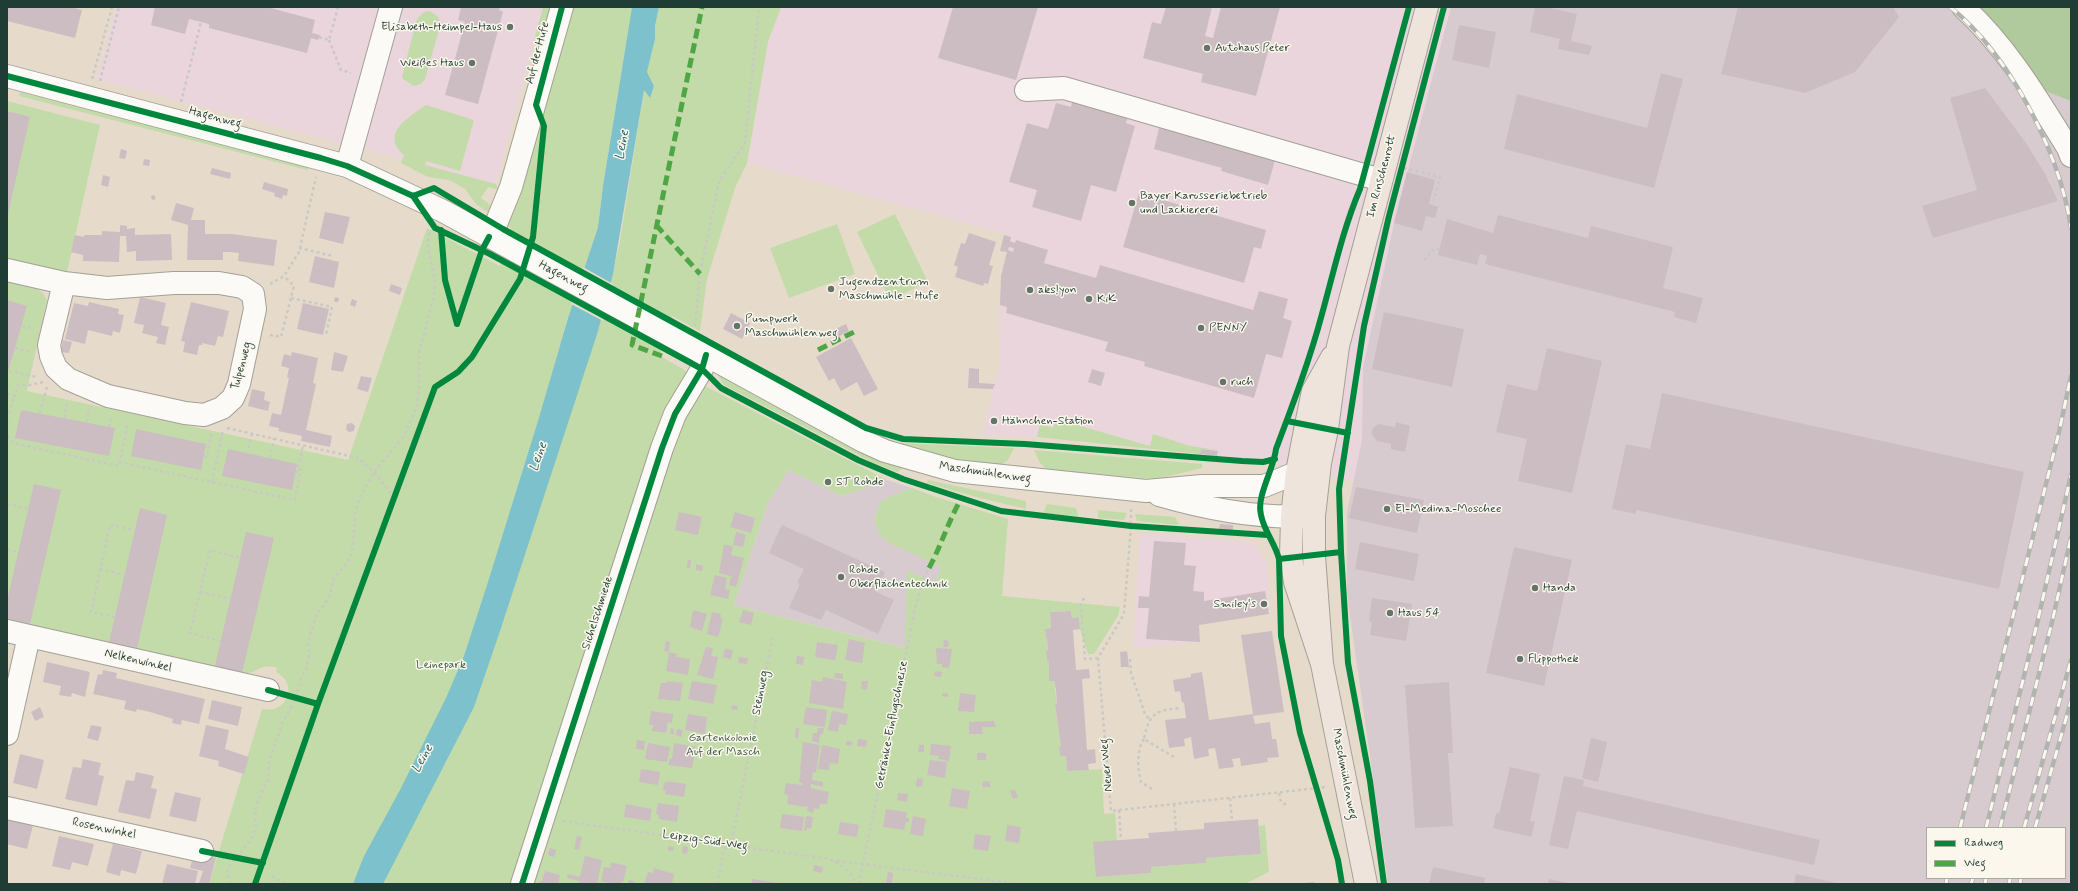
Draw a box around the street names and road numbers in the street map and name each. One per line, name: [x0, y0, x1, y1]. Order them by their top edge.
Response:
street label: Auf der Hufe: [523, 20, 553, 86]
street label: Hagenweg: [187, 104, 243, 132]
street label: Im Rinschenrott: [1364, 133, 1400, 219]
street label: Hagenweg: [536, 258, 590, 296]
street label: Tulpenweg: [229, 340, 255, 392]
street label: Maschmühlenweg: [938, 459, 1032, 487]
street label: Sichelschmiede: [579, 574, 617, 652]
street label: Nelkenwinkel: [103, 646, 173, 676]
street label: Getränke-Einflugschneise: [873, 660, 911, 790]
street label: Steinweg: [750, 669, 772, 717]
street label: Maschmühlenweg: [1328, 727, 1360, 821]
street label: Neuer Weg: [1097, 738, 1117, 792]
street label: Rosenwinkel: [71, 815, 137, 843]
street label: Leipzig-Süd-Weg: [661, 828, 749, 854]

